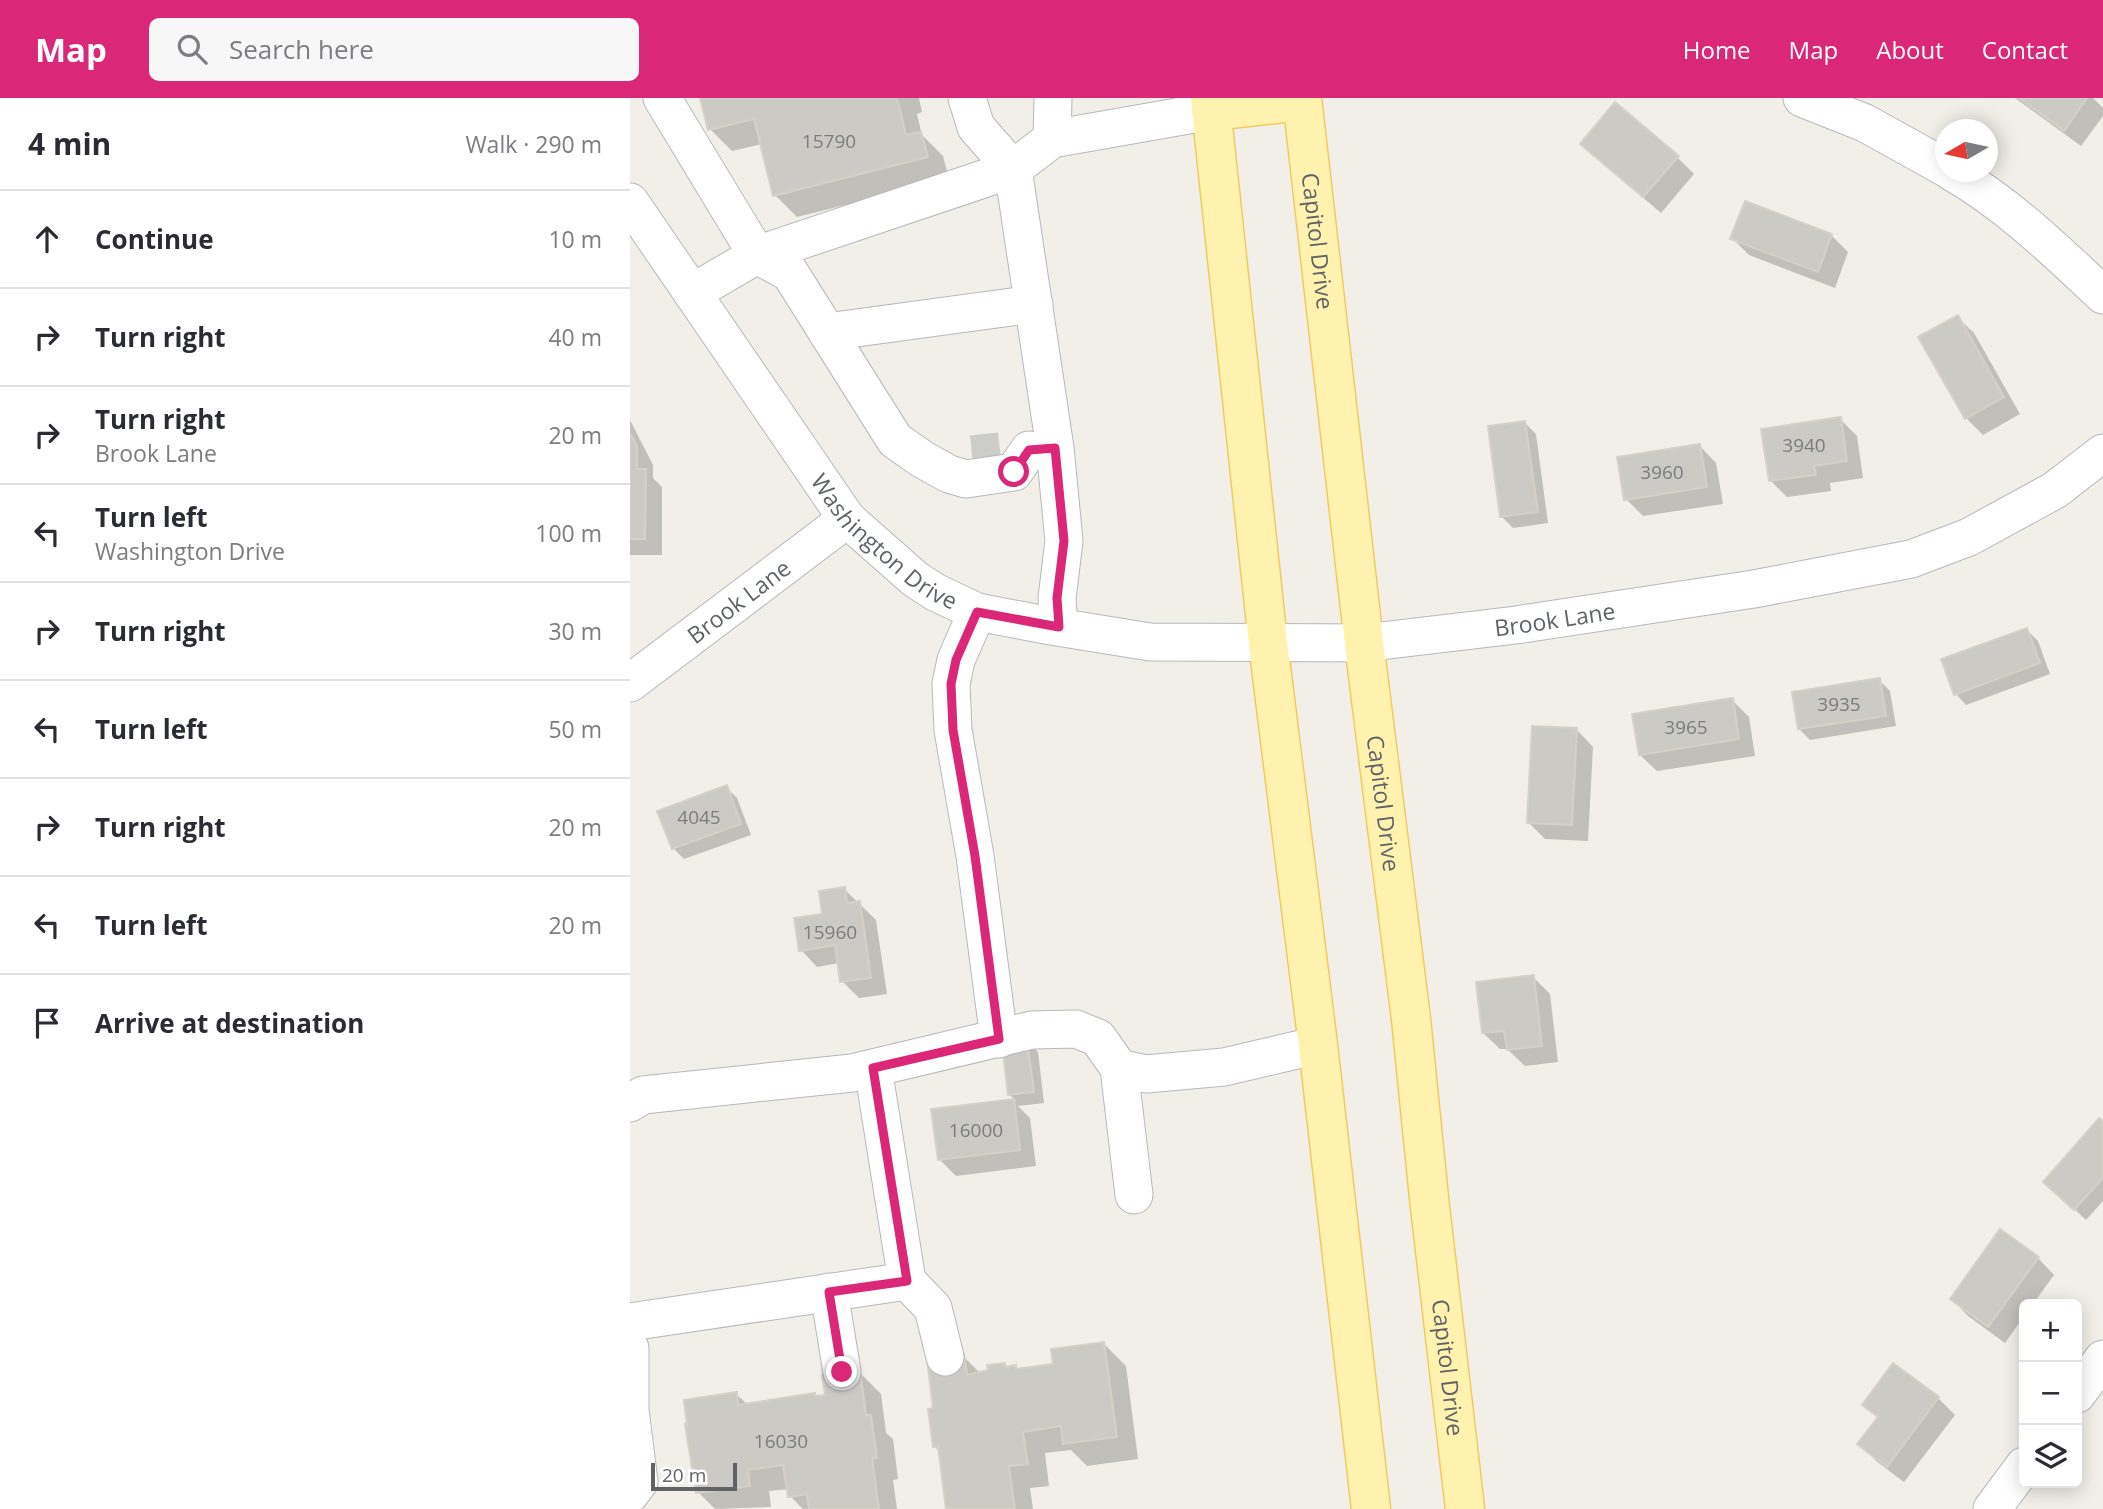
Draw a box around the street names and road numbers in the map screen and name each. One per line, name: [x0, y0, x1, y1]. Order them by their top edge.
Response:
street label: Capitol Drive: [1295, 171, 1342, 311]
street label: Washington Drive: [804, 467, 963, 616]
street label: Brook Lane: [680, 551, 797, 651]
street label: Brook Lane: [1492, 594, 1617, 643]
street label: Capitol Drive: [1360, 733, 1408, 873]
street label: Capitol Drive: [1425, 1297, 1472, 1438]

